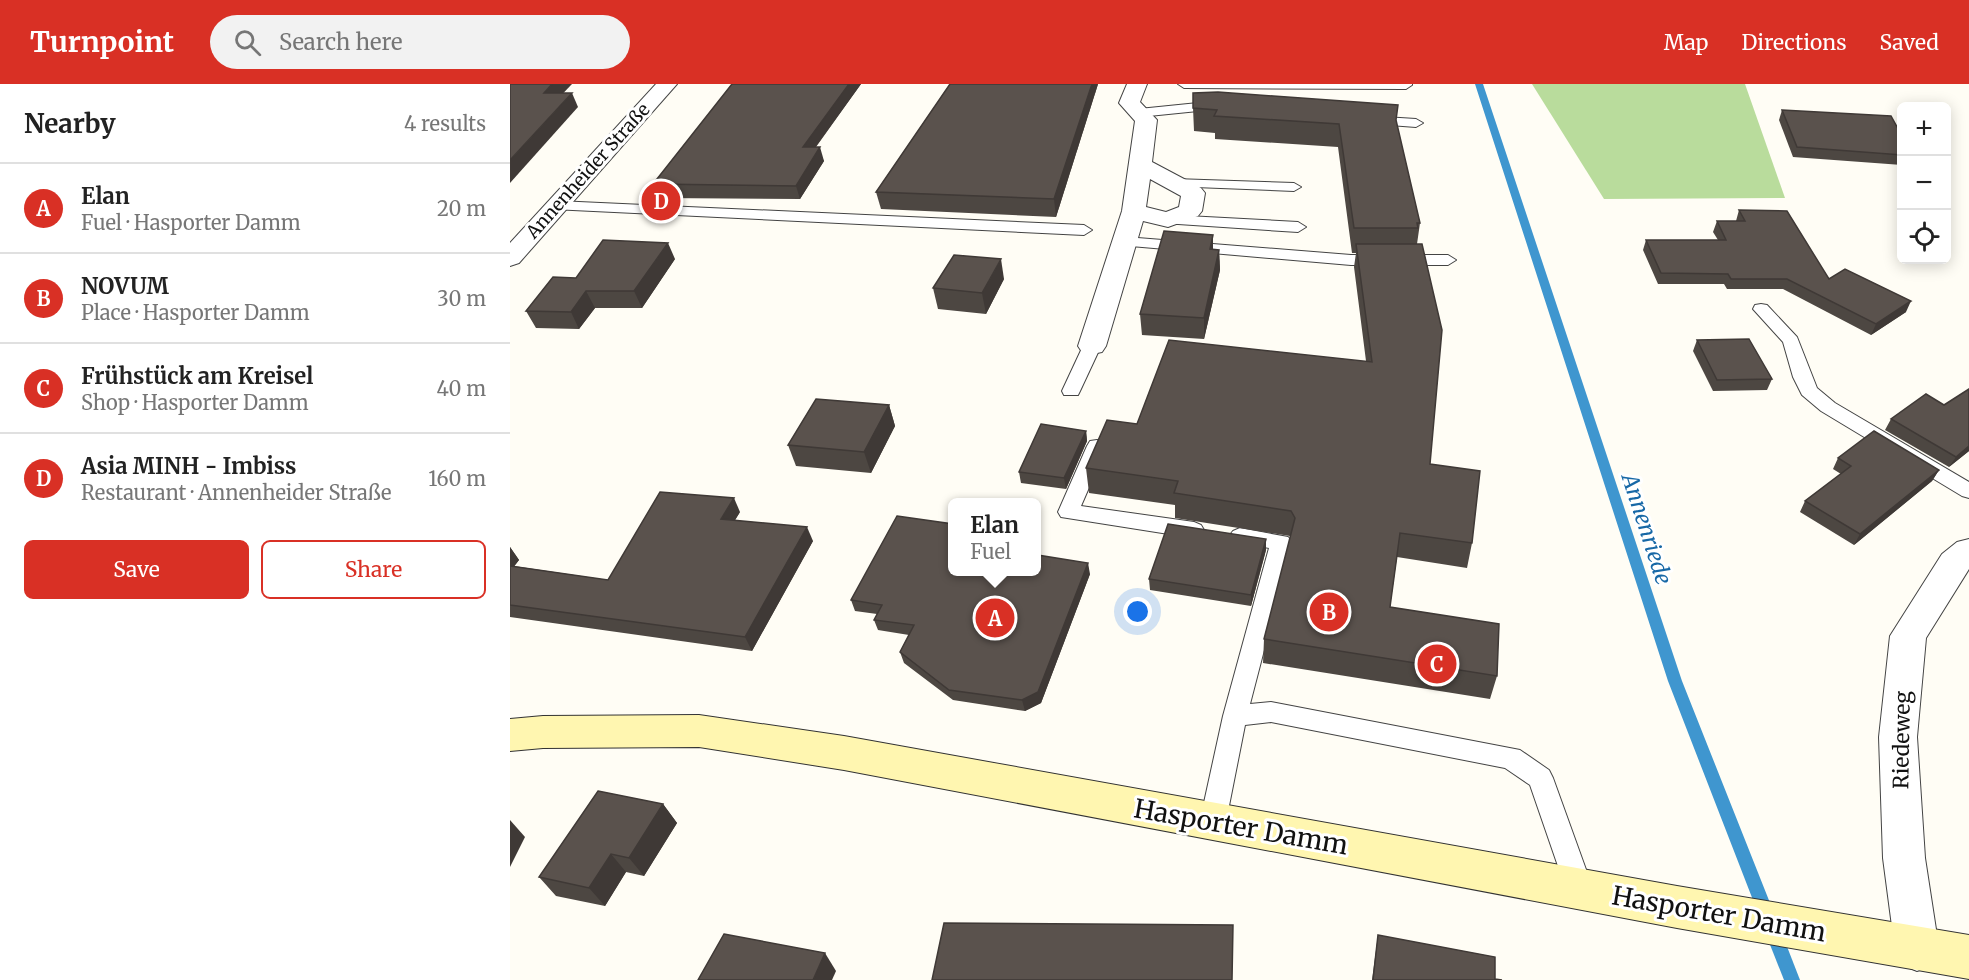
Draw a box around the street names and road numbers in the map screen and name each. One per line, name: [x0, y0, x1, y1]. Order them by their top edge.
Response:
street label: Annenheider Straße: [520, 98, 654, 244]
street label: Riedeweg: [1887, 690, 1916, 789]
street label: Hasporter Damm: [1131, 791, 1351, 862]
street label: Hasporter Damm: [1609, 878, 1829, 949]

